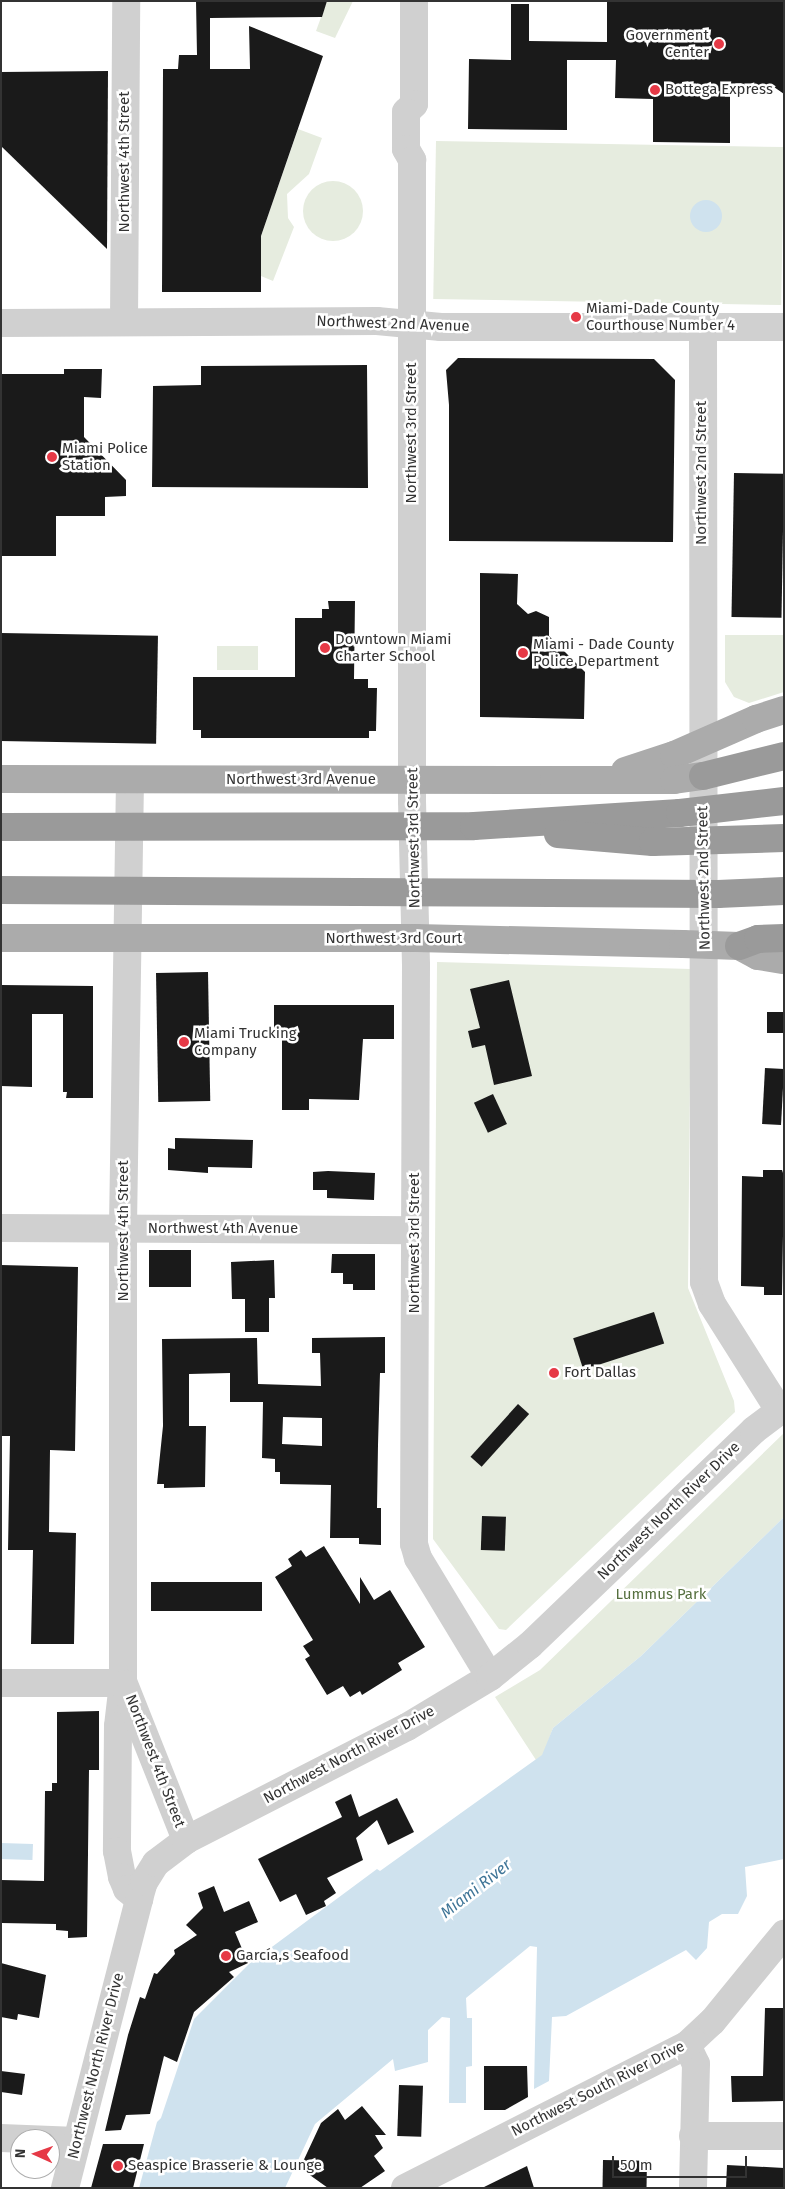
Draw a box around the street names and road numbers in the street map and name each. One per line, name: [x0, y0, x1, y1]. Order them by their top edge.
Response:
street label: Northwest 4th Street: [116, 91, 134, 233]
street label: Northwest 2nd Avenue: [316, 312, 470, 336]
street label: Northwest 3rd Street: [403, 363, 421, 503]
street label: Northwest 2nd Street: [693, 401, 711, 545]
street label: Northwest 3rd Street: [404, 767, 424, 909]
street label: Northwest 3rd Avenue: [226, 771, 376, 789]
street label: Northwest 2nd Street: [694, 806, 714, 950]
street label: Northwest 3rd Court: [326, 930, 462, 948]
street label: Northwest 4th Street: [115, 1160, 133, 1302]
street label: Northwest 3rd Street: [406, 1173, 424, 1313]
street label: Northwest 4th Avenue: [148, 1220, 298, 1238]
street label: Northwest North River Drive: [594, 1438, 744, 1584]
street label: Northwest 4th Street: [121, 1692, 189, 1830]
street label: Northwest North River Drive: [260, 1702, 438, 1808]
street label: Northwest North River Drive: [64, 1971, 128, 2161]
street label: Northwest South River Drive: [508, 2037, 688, 2141]

